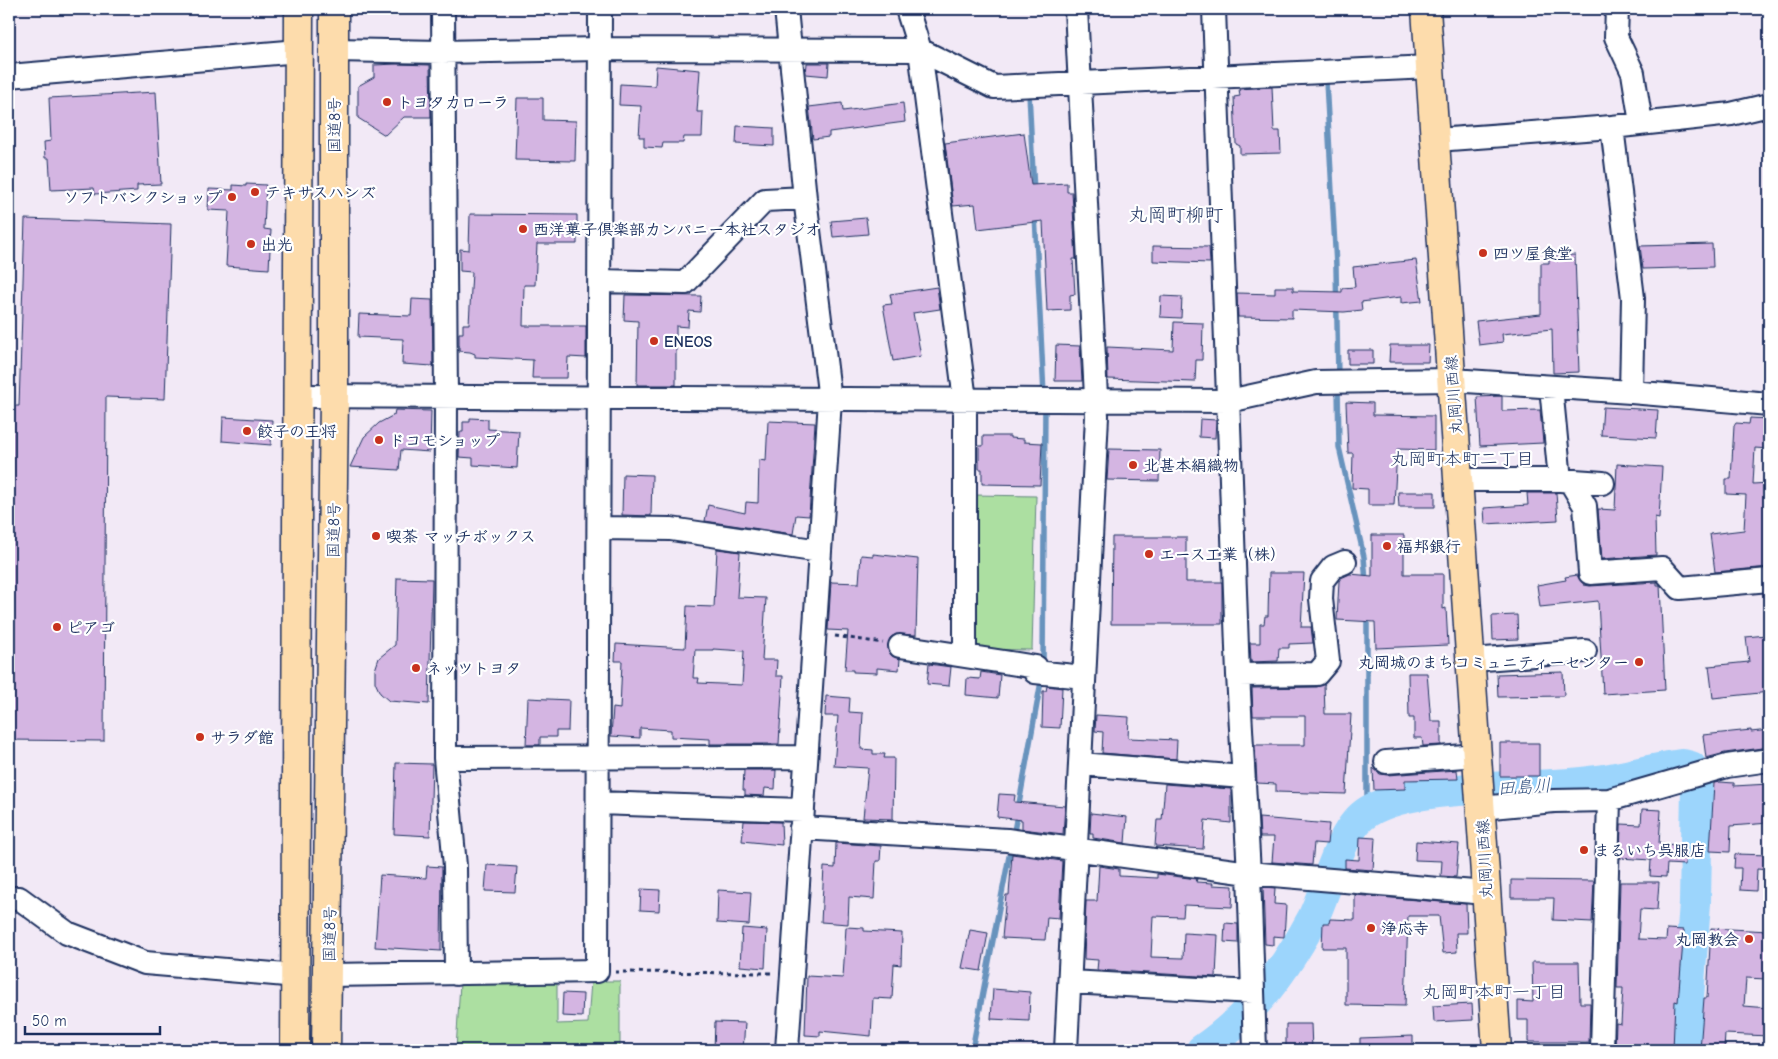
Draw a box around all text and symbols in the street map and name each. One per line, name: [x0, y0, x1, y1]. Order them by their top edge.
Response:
place label: トヨタカローラ: [397, 94, 509, 112]
marker: トヨタカローラ: [381, 96, 393, 108]
street label: 国道8号: [326, 97, 344, 153]
place label: テキサスハンズ: [265, 184, 376, 202]
marker: テキサスハンズ: [249, 186, 261, 198]
place label: ソフトバンクショップ: [63, 189, 222, 207]
marker: ソフトバンクショップ: [226, 191, 238, 203]
district label: 丸岡町柳町: [1128, 204, 1224, 226]
place label: 西洋菓子倶楽部カンパニー本社スタジオ: [533, 221, 821, 239]
marker: 西洋菓子倶楽部カンパニー本社スタジオ: [517, 223, 529, 235]
place label: 出光: [261, 236, 293, 254]
marker: 出光: [245, 238, 257, 250]
place label: 四ツ屋食堂: [1493, 245, 1573, 263]
marker: 四ツ屋食堂: [1477, 247, 1489, 259]
place label: ENEOS: [664, 333, 713, 351]
marker: ENEOS: [648, 335, 660, 347]
street label: 丸岡川西線: [1442, 354, 1466, 435]
place label: 餃子の王将: [257, 423, 337, 441]
marker: 餃子の王将: [241, 425, 253, 437]
place label: ドコモショップ: [389, 432, 500, 450]
marker: ドコモショップ: [373, 434, 385, 446]
district label: 丸岡町本町二丁目: [1390, 449, 1534, 470]
place label: 北甚本絹織物: [1143, 457, 1239, 475]
marker: 北甚本絹織物: [1127, 459, 1139, 471]
street label: 国道8号: [325, 502, 343, 558]
place label: 喫茶 マッチボックス: [386, 528, 536, 546]
marker: 喫茶 マッチボックス: [370, 530, 382, 542]
place label: 福邦銀行: [1397, 538, 1461, 556]
marker: 福邦銀行: [1381, 540, 1393, 552]
place label: エース工業（株）: [1159, 546, 1286, 564]
marker: エース工業（株）: [1143, 548, 1155, 560]
place label: ピアゴ: [67, 619, 115, 637]
marker: ピアゴ: [51, 621, 63, 633]
place label: 丸岡城のまちコミュニティーセンター: [1358, 654, 1629, 672]
marker: 丸岡城のまちコミュニティーセンター: [1633, 656, 1645, 668]
place label: ネッツトヨタ: [426, 660, 521, 678]
marker: ネッツトヨタ: [410, 662, 422, 674]
place label: サラダ館: [210, 729, 274, 747]
marker: サラダ館: [194, 731, 206, 743]
water label: 田島川: [1496, 775, 1552, 800]
street label: 丸岡川西線: [1474, 819, 1496, 899]
place label: まるいち呉服店: [1594, 842, 1706, 860]
marker: まるいち呉服店: [1578, 844, 1590, 856]
street label: 国道8号: [321, 906, 339, 962]
place label: 浄応寺: [1381, 920, 1429, 938]
marker: 浄応寺: [1365, 922, 1377, 934]
place label: 丸岡教会: [1675, 931, 1739, 949]
marker: 丸岡教会: [1743, 933, 1755, 945]
district label: 丸岡町本町一丁目: [1422, 982, 1566, 1003]
scale bar: [25, 1004, 160, 1036]
text: 50 m: [32, 1012, 67, 1030]

